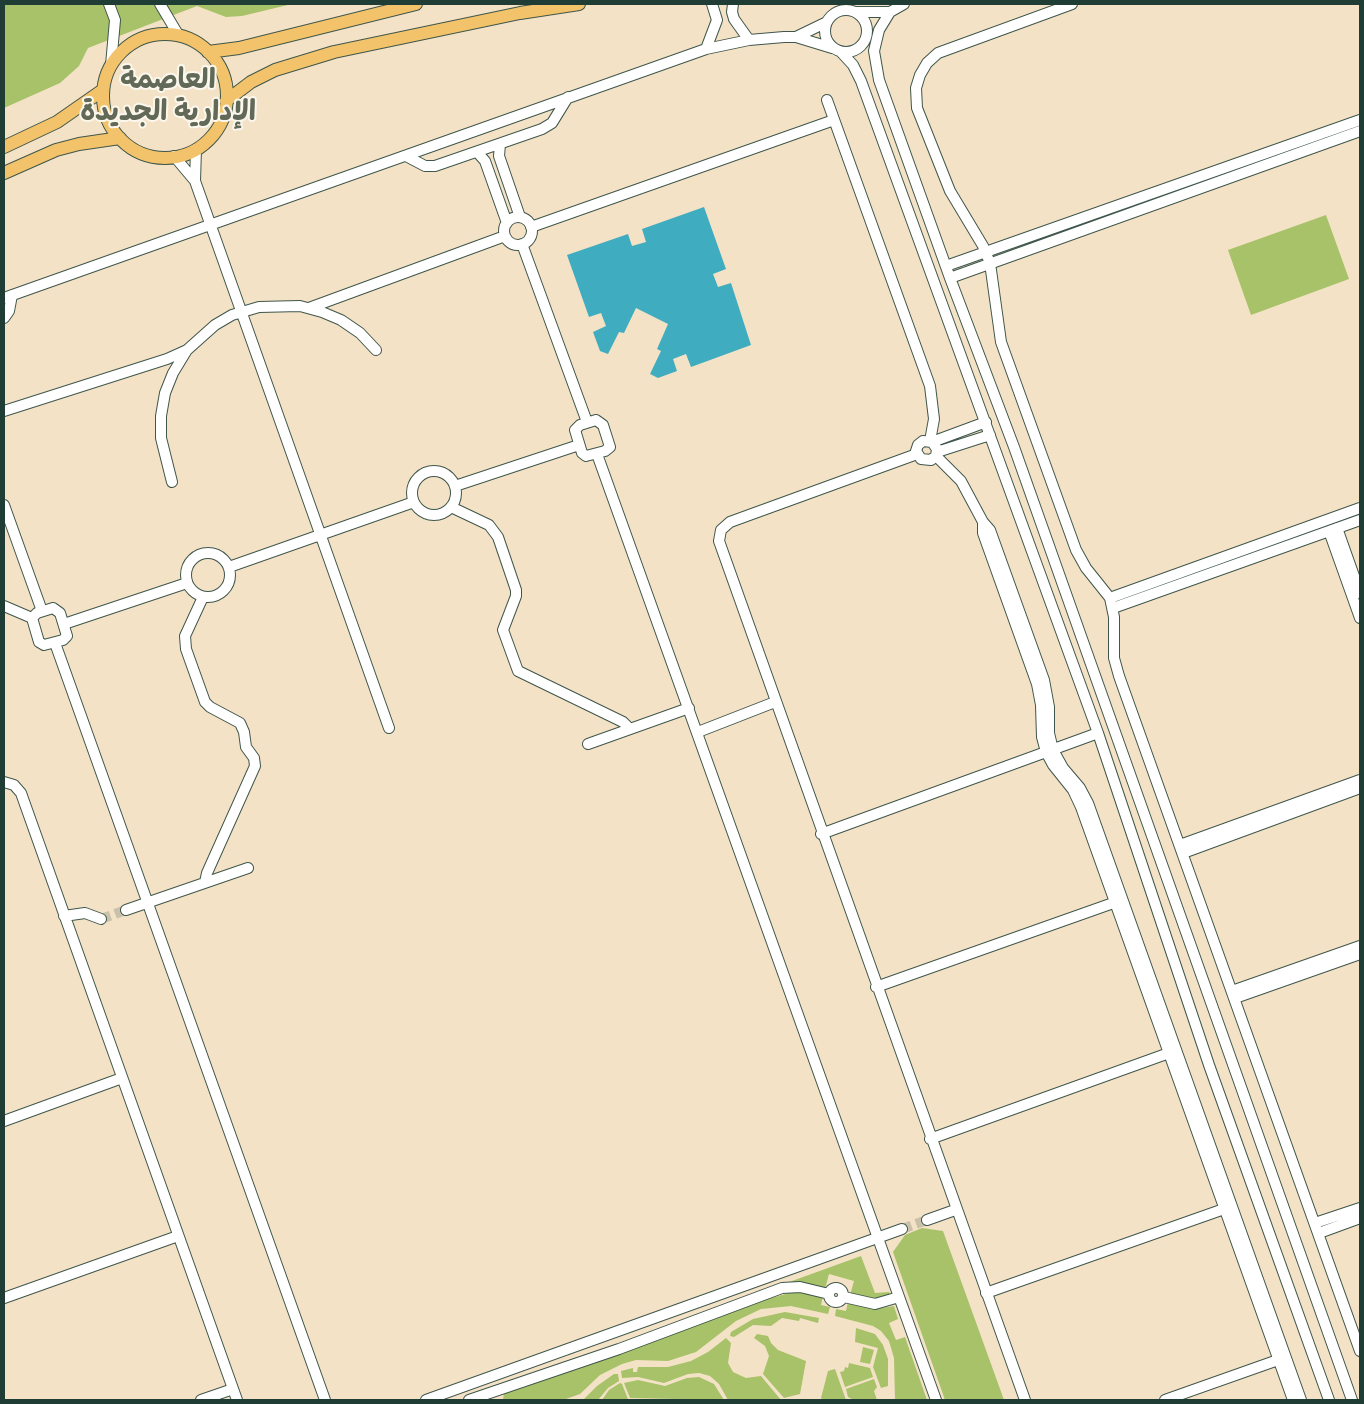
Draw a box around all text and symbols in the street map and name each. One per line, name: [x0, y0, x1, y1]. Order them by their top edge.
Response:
district label: العاصمة الإدارية الجديدة: [80, 64, 256, 130]

